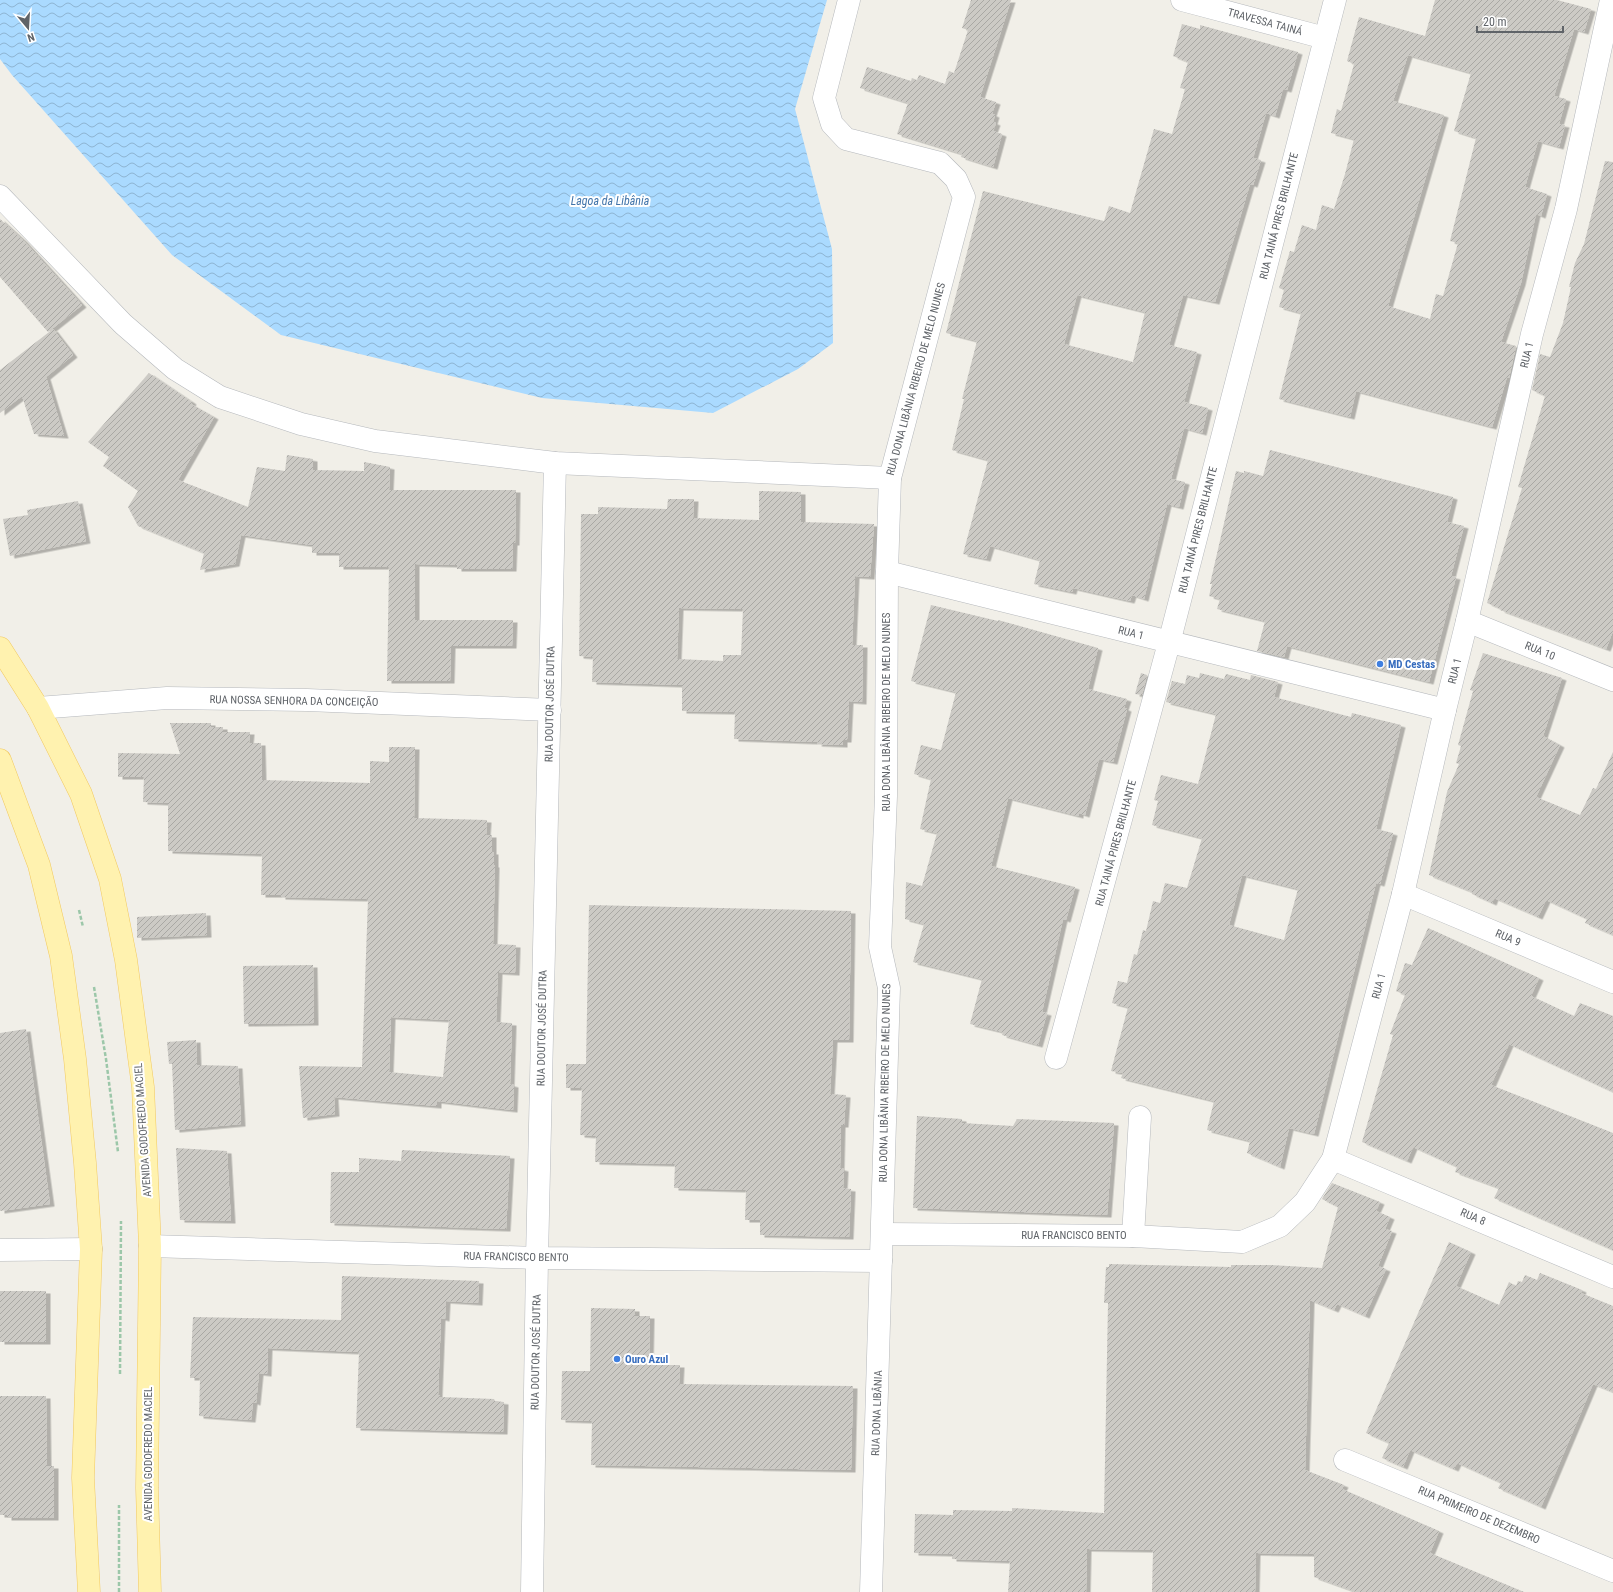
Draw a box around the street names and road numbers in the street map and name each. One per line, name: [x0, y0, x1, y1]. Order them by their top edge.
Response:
street label: TRAVESSA TAINÁ: [1226, 6, 1304, 38]
street label: RUA TAINÁ PIRES BRILHANTE: [1257, 151, 1301, 281]
street label: RUA DONA LIBÂNIA RIBEIRO DE MELO NUNES: [884, 281, 948, 477]
street label: RUA 1: [1518, 341, 1536, 369]
street label: RUA TAINÁ PIRES BRILHANTE: [1176, 465, 1220, 595]
street label: RUA DONA LIBÂNIA RIBEIRO DE MELO NUNES: [880, 612, 893, 812]
street label: RUA 1: [1117, 624, 1145, 642]
street label: RUA 10: [1523, 639, 1557, 663]
street label: RUA DOUTOR JOSÉ DUTRA: [542, 645, 558, 762]
street label: RUA 1: [1446, 657, 1464, 685]
street label: RUA NOSSA SENHORA DA CONCEIÇÃO: [209, 693, 379, 709]
street label: RUA TAINÁ PIRES BRILHANTE: [1093, 778, 1139, 907]
street label: RUA 9: [1493, 927, 1523, 949]
street label: RUA DOUTOR JOSÉ DUTRA: [534, 969, 550, 1086]
street label: RUA 1: [1369, 972, 1389, 1000]
street label: RUA DONA LIBÂNIA RIBEIRO DE MELO NUNES: [877, 983, 893, 1183]
street label: AVENIDA GODOFREDO MACIEL: [132, 1062, 154, 1198]
street label: RUA 8: [1458, 1206, 1488, 1228]
street label: RUA FRANCISCO BENTO: [1021, 1229, 1127, 1242]
street label: RUA FRANCISCO BENTO: [463, 1250, 569, 1264]
street label: RUA DOUTOR JOSÉ DUTRA: [528, 1293, 544, 1410]
street label: RUA DONA LIBÂNIA: [869, 1369, 885, 1456]
street label: AVENIDA GODOFREDO MACIEL: [142, 1387, 155, 1521]
street label: RUA PRIMEIRO DE DEZEMBRO: [1416, 1483, 1542, 1547]

